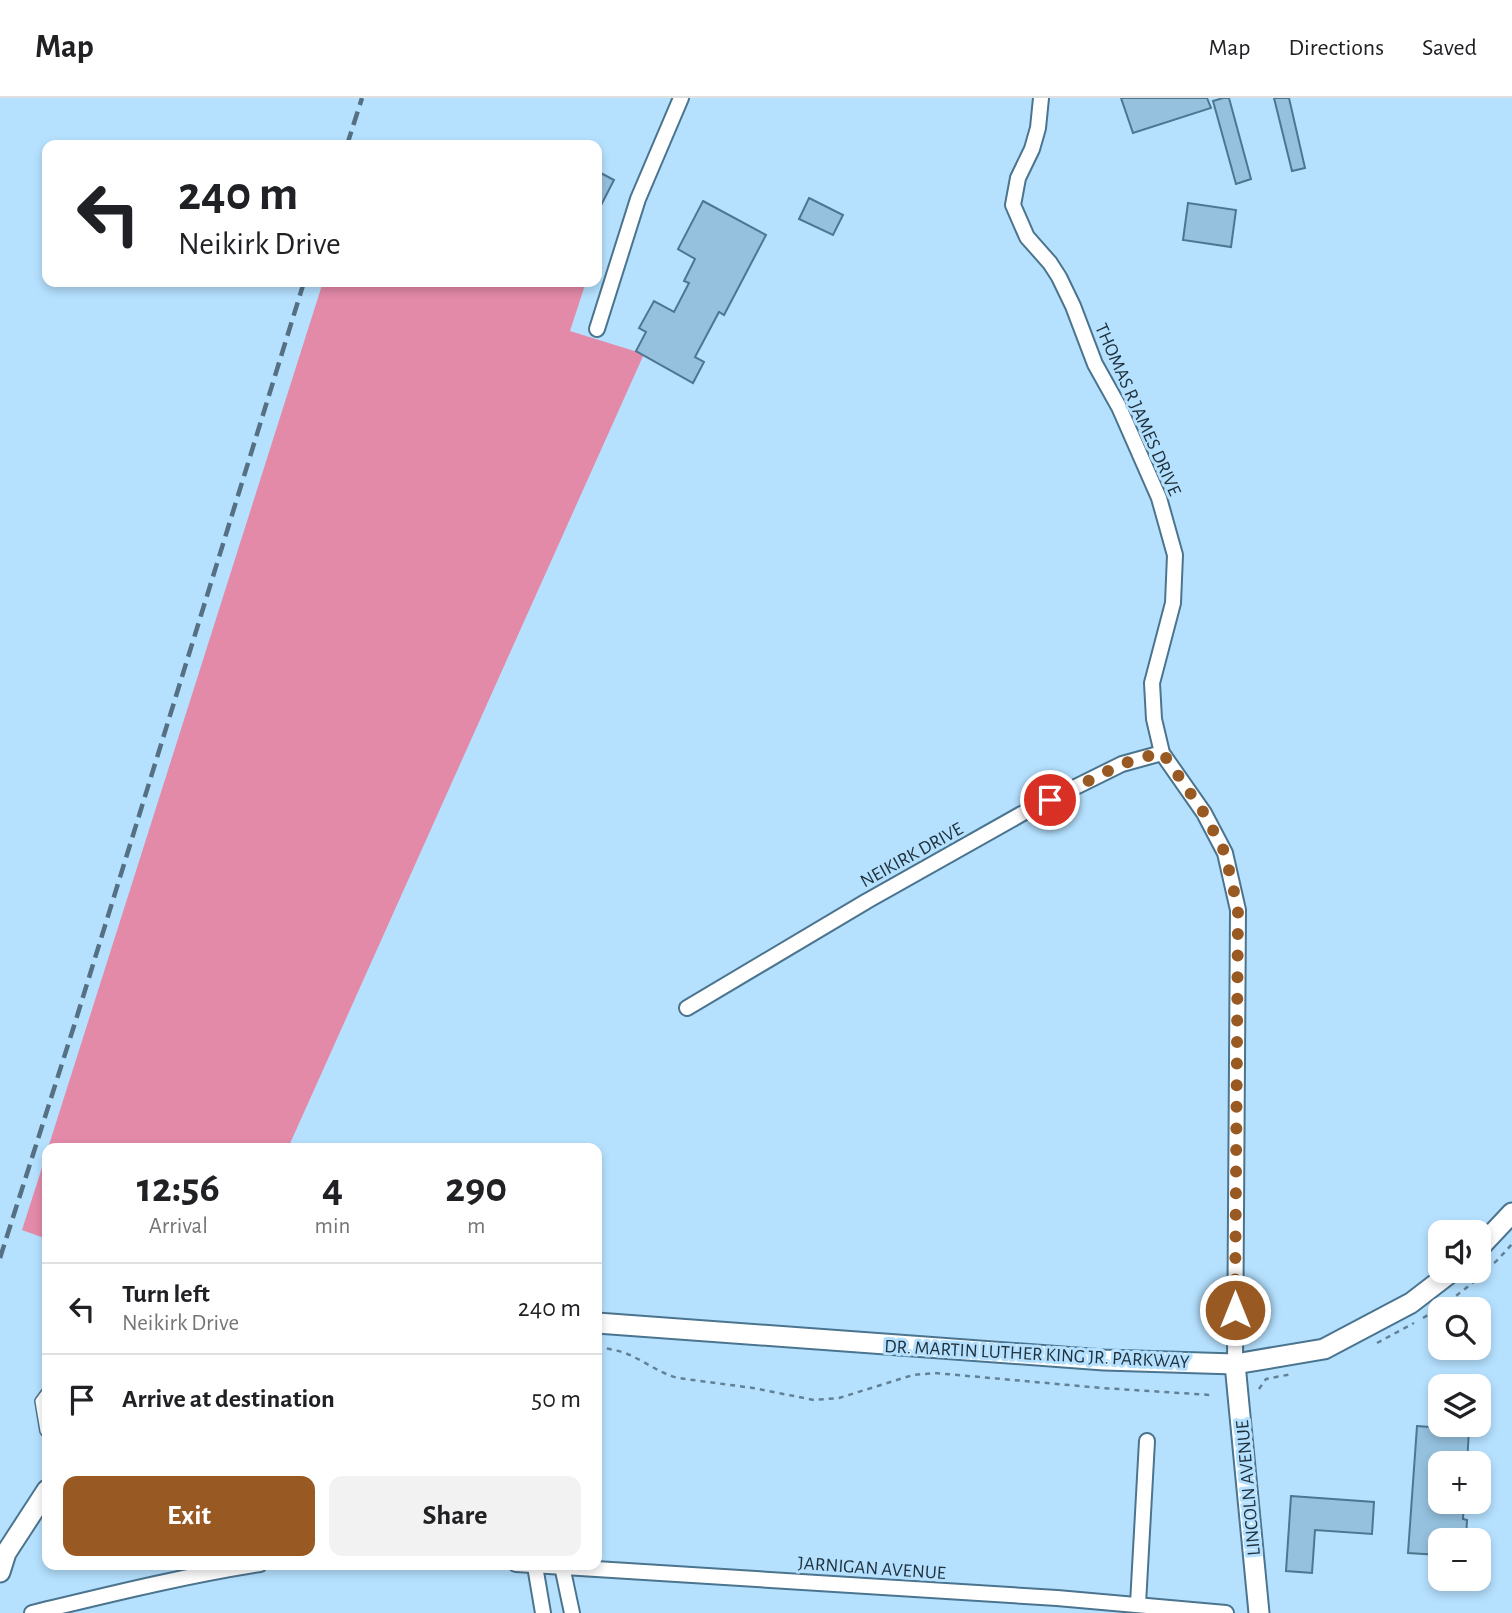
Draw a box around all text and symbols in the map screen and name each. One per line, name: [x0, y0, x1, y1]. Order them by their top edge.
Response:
text: Map: [35, 31, 94, 64]
text: Map: [1208, 36, 1250, 60]
text: Directions: [1288, 36, 1384, 60]
text: Saved: [1422, 36, 1477, 60]
icon: left: [63, 168, 154, 259]
text: 240 m: [178, 170, 298, 219]
text: Neikirk Drive: [178, 228, 341, 260]
street label: THOMAS R JAMES DRIVE: [1091, 321, 1184, 499]
pin: [1020, 770, 1080, 830]
icon: arrive: [1031, 781, 1069, 819]
street label: NEIKIRK DRIVE: [857, 819, 966, 891]
text: 12:56: [137, 1167, 220, 1209]
text: 4: [322, 1167, 343, 1209]
text: 290: [445, 1167, 507, 1209]
text: Arrival: [149, 1215, 208, 1238]
text: min: [315, 1215, 350, 1238]
text: m: [467, 1215, 485, 1238]
map controls: [1428, 1220, 1491, 1591]
button: sound: [1428, 1220, 1491, 1283]
position arrow: [1198, 1273, 1272, 1347]
text: Turn left: [122, 1281, 210, 1307]
icon: left: [63, 1290, 101, 1328]
text: 240 m: [518, 1295, 581, 1321]
button: search: [1428, 1297, 1491, 1360]
text: Neikirk Drive: [122, 1312, 239, 1335]
street label: DR. MARTIN LUTHER KING JR. PARKWAY: [884, 1337, 1190, 1372]
button: layers: [1428, 1374, 1491, 1437]
icon: arrive: [63, 1381, 101, 1419]
text: Arrive at destination: [122, 1386, 335, 1412]
text: 50 m: [531, 1386, 581, 1412]
street label: LINCOLN AVENUE: [1233, 1419, 1264, 1556]
button: +: [1428, 1451, 1491, 1514]
button: Exit: [63, 1476, 315, 1556]
button: Share: [329, 1476, 581, 1556]
button: −: [1428, 1528, 1491, 1591]
street label: JARNIGAN AVENUE: [797, 1554, 946, 1583]

